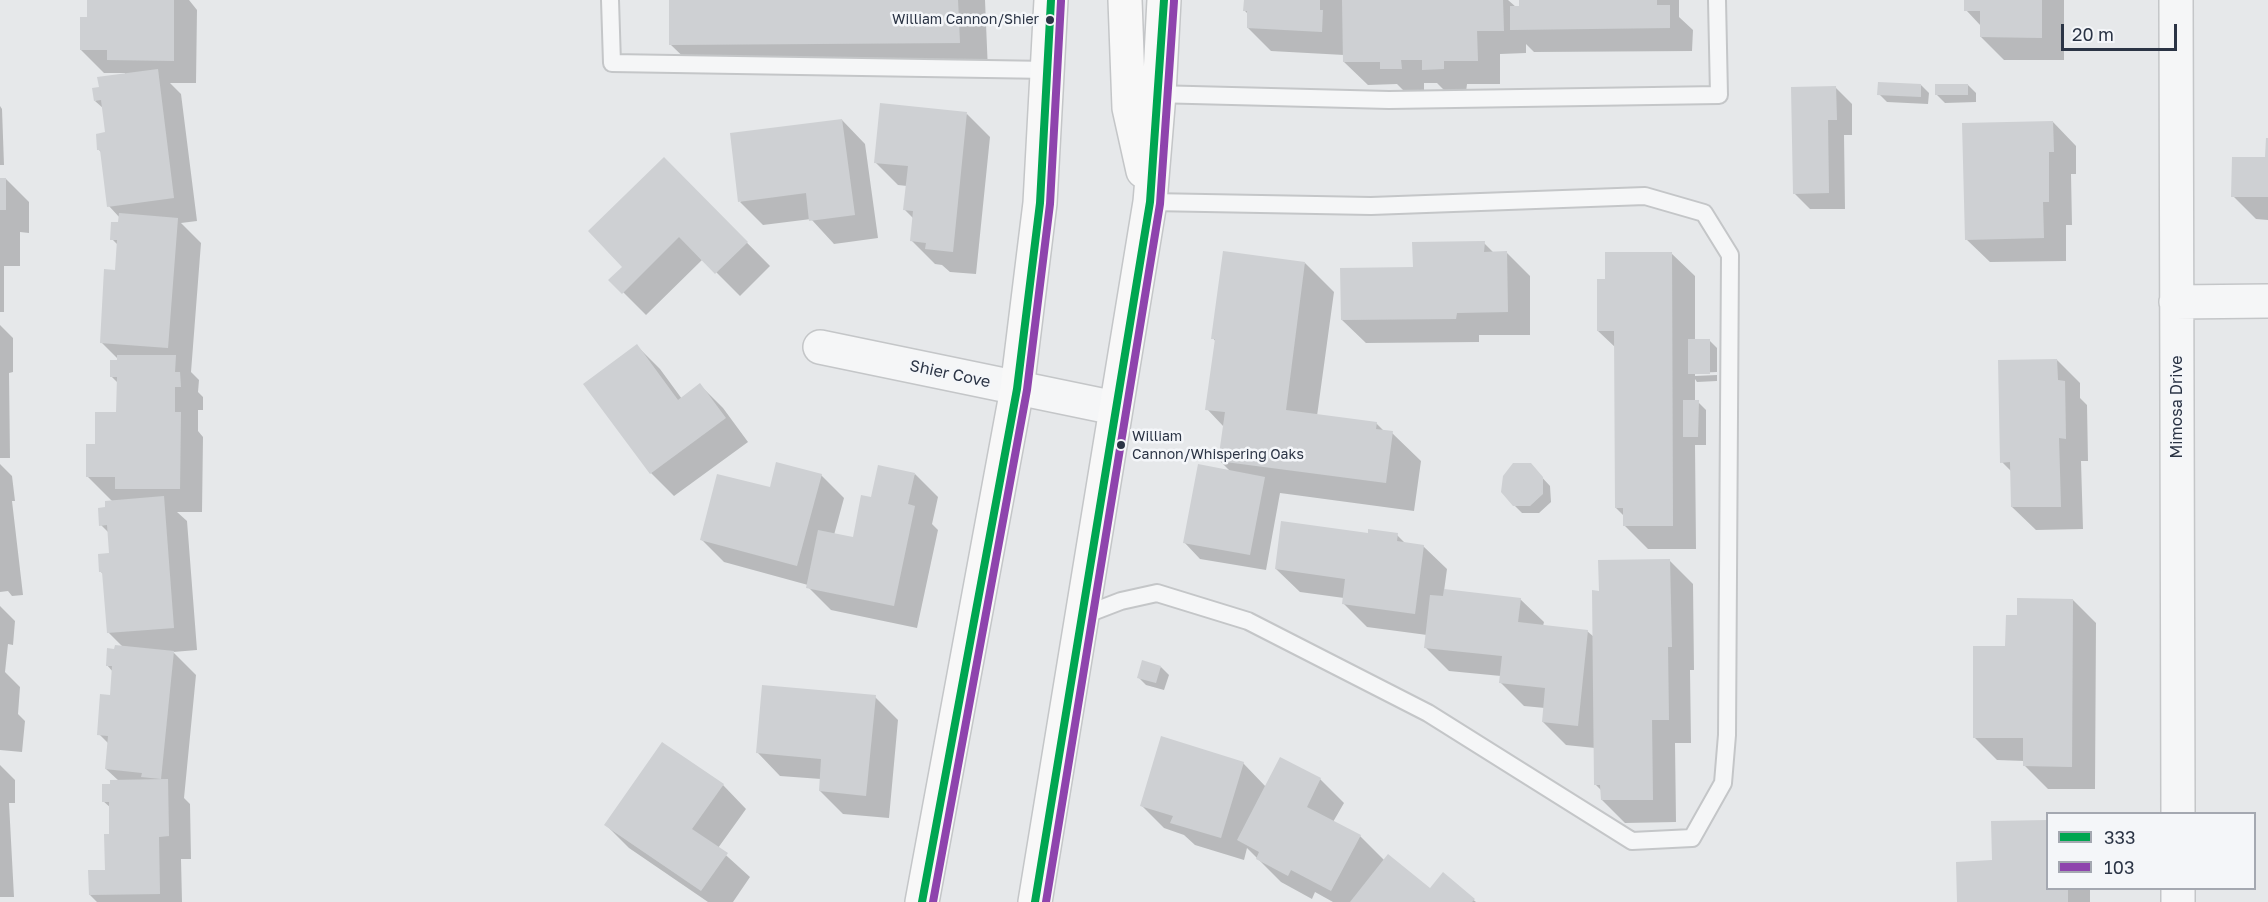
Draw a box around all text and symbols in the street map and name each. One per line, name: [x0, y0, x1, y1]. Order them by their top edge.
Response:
place label: William Cannon/Shier: [892, 12, 1039, 28]
scale bar: [2064, 12, 2180, 50]
marker: William Cannon/Shier: [1044, 14, 1056, 26]
text: 20 m: [2072, 23, 2114, 45]
street label: Shier Cove: [908, 356, 992, 392]
street label: Mimosa Drive: [2167, 356, 2187, 458]
place label: William Cannon/Whispering Oaks: [1132, 429, 1304, 461]
marker: William Cannon/Whispering Oaks: [1115, 439, 1127, 451]
legend: [2046, 812, 2256, 890]
text: 333: [2104, 826, 2136, 848]
text: 103: [2104, 856, 2134, 878]

